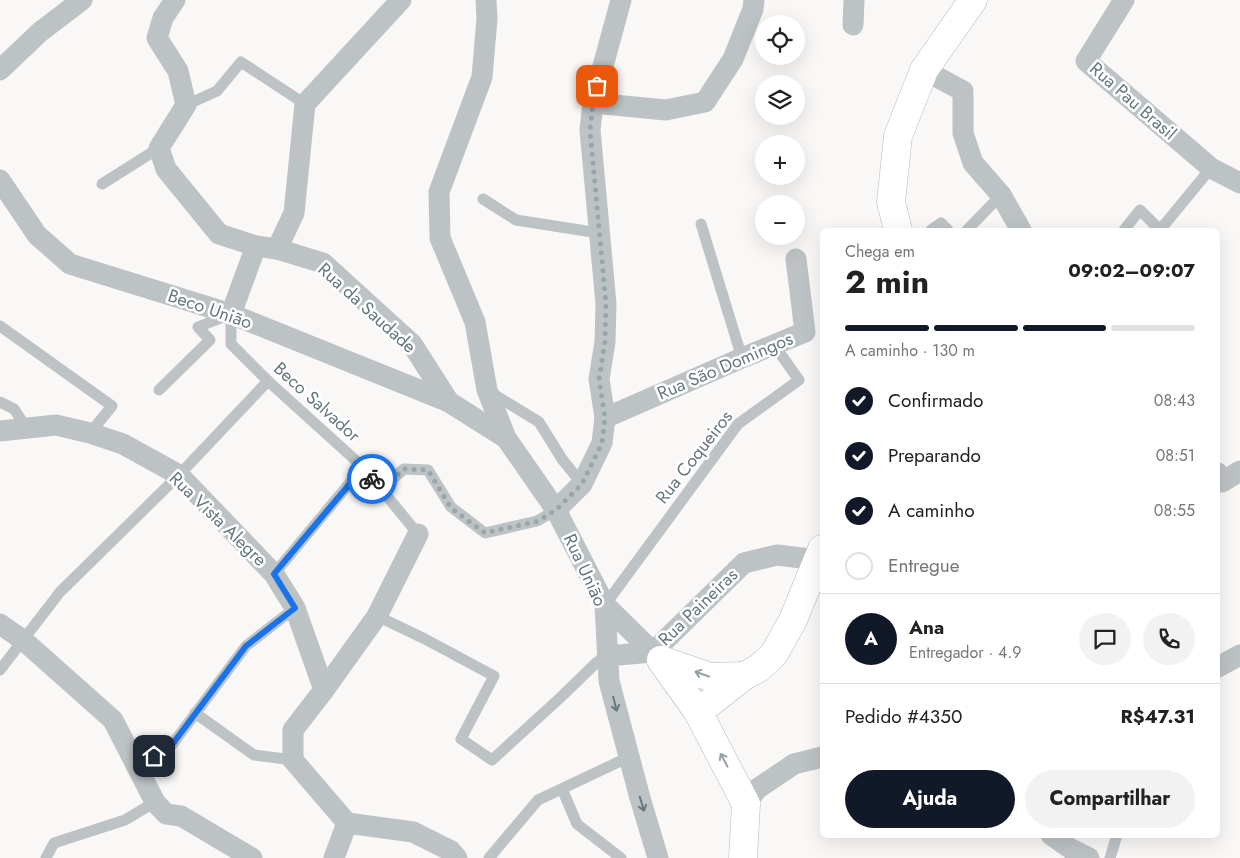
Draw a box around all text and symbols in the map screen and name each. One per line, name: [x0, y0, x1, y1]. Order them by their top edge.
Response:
map controls: [755, 15, 805, 245]
button: locate: [755, 15, 805, 65]
street label: Rua Pau Brasil: [1084, 56, 1182, 146]
pin: [576, 65, 618, 107]
icon: bag: [583, 72, 611, 100]
button: layers: [755, 75, 805, 125]
button: +: [755, 135, 805, 185]
button: −: [755, 195, 805, 245]
text: Chega em: [845, 240, 915, 263]
street label: Rua da Saudade: [312, 257, 422, 359]
text: 09:02–09:07: [1068, 257, 1195, 284]
text: 2 min: [845, 259, 929, 305]
street label: Beco União: [165, 283, 256, 336]
street label: Rua São Domingos: [653, 326, 797, 406]
text: A caminho · 130 m: [845, 339, 975, 362]
street label: Beco Salvador: [268, 356, 367, 449]
icon: check: [845, 387, 873, 415]
text: Confirmado: [888, 387, 983, 414]
text: 08:43: [1154, 389, 1195, 412]
street label: Rua Coqueiros: [649, 405, 739, 509]
icon: check: [845, 442, 873, 470]
text: Preparando: [888, 442, 981, 469]
text: 08:51: [1156, 444, 1195, 467]
courier: [347, 454, 397, 504]
icon: bike: [358, 465, 386, 493]
street label: Rua Vista Alegre: [163, 466, 273, 572]
icon: check: [845, 497, 873, 525]
text: A caminho: [888, 497, 975, 524]
text: 08:55: [1154, 499, 1195, 522]
street label: Rua União: [557, 529, 613, 611]
text: Entregue: [888, 552, 960, 579]
street label: Rua Paineiras: [652, 562, 744, 652]
button: chat: [1079, 613, 1131, 665]
button: phone: [1143, 613, 1195, 665]
text: Ana: [909, 614, 944, 641]
text: A: [864, 625, 878, 652]
text: Entregador · 4.9: [909, 641, 1021, 664]
one-way arrow: [694, 669, 710, 678]
one-way arrow: [611, 696, 620, 712]
text: Pedido #4350: [845, 703, 962, 730]
text: R$47.31: [1120, 703, 1195, 730]
pin: [133, 735, 175, 777]
icon: home: [140, 742, 168, 770]
one-way arrow: [719, 753, 729, 768]
button: Ajuda: [845, 770, 1015, 828]
button: Compartilhar: [1025, 770, 1195, 828]
one-way arrow: [637, 796, 647, 812]

